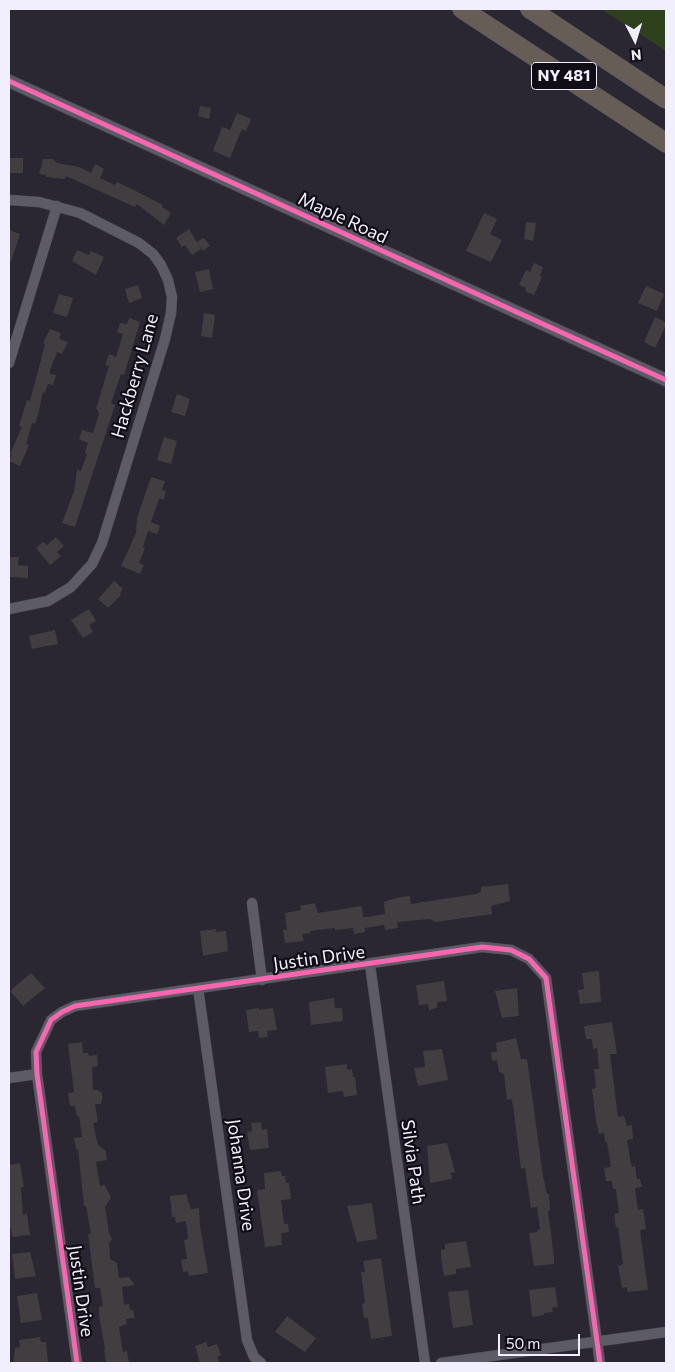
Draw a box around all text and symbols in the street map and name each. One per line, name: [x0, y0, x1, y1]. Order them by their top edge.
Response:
north arrow: [610, 15, 660, 65]
text: N: [630, 47, 642, 64]
road number: NY 481: [532, 62, 596, 90]
street label: Maple Road: [295, 188, 391, 248]
street label: Hackberry Lane: [107, 311, 163, 441]
street label: Justin Drive: [272, 941, 366, 975]
street label: Johanna Drive: [222, 1118, 260, 1232]
street label: Silvia Path: [396, 1118, 430, 1206]
street label: Justin Drive: [64, 1244, 98, 1338]
scale bar: [500, 1324, 582, 1356]
text: 50 m: [506, 1334, 540, 1352]

